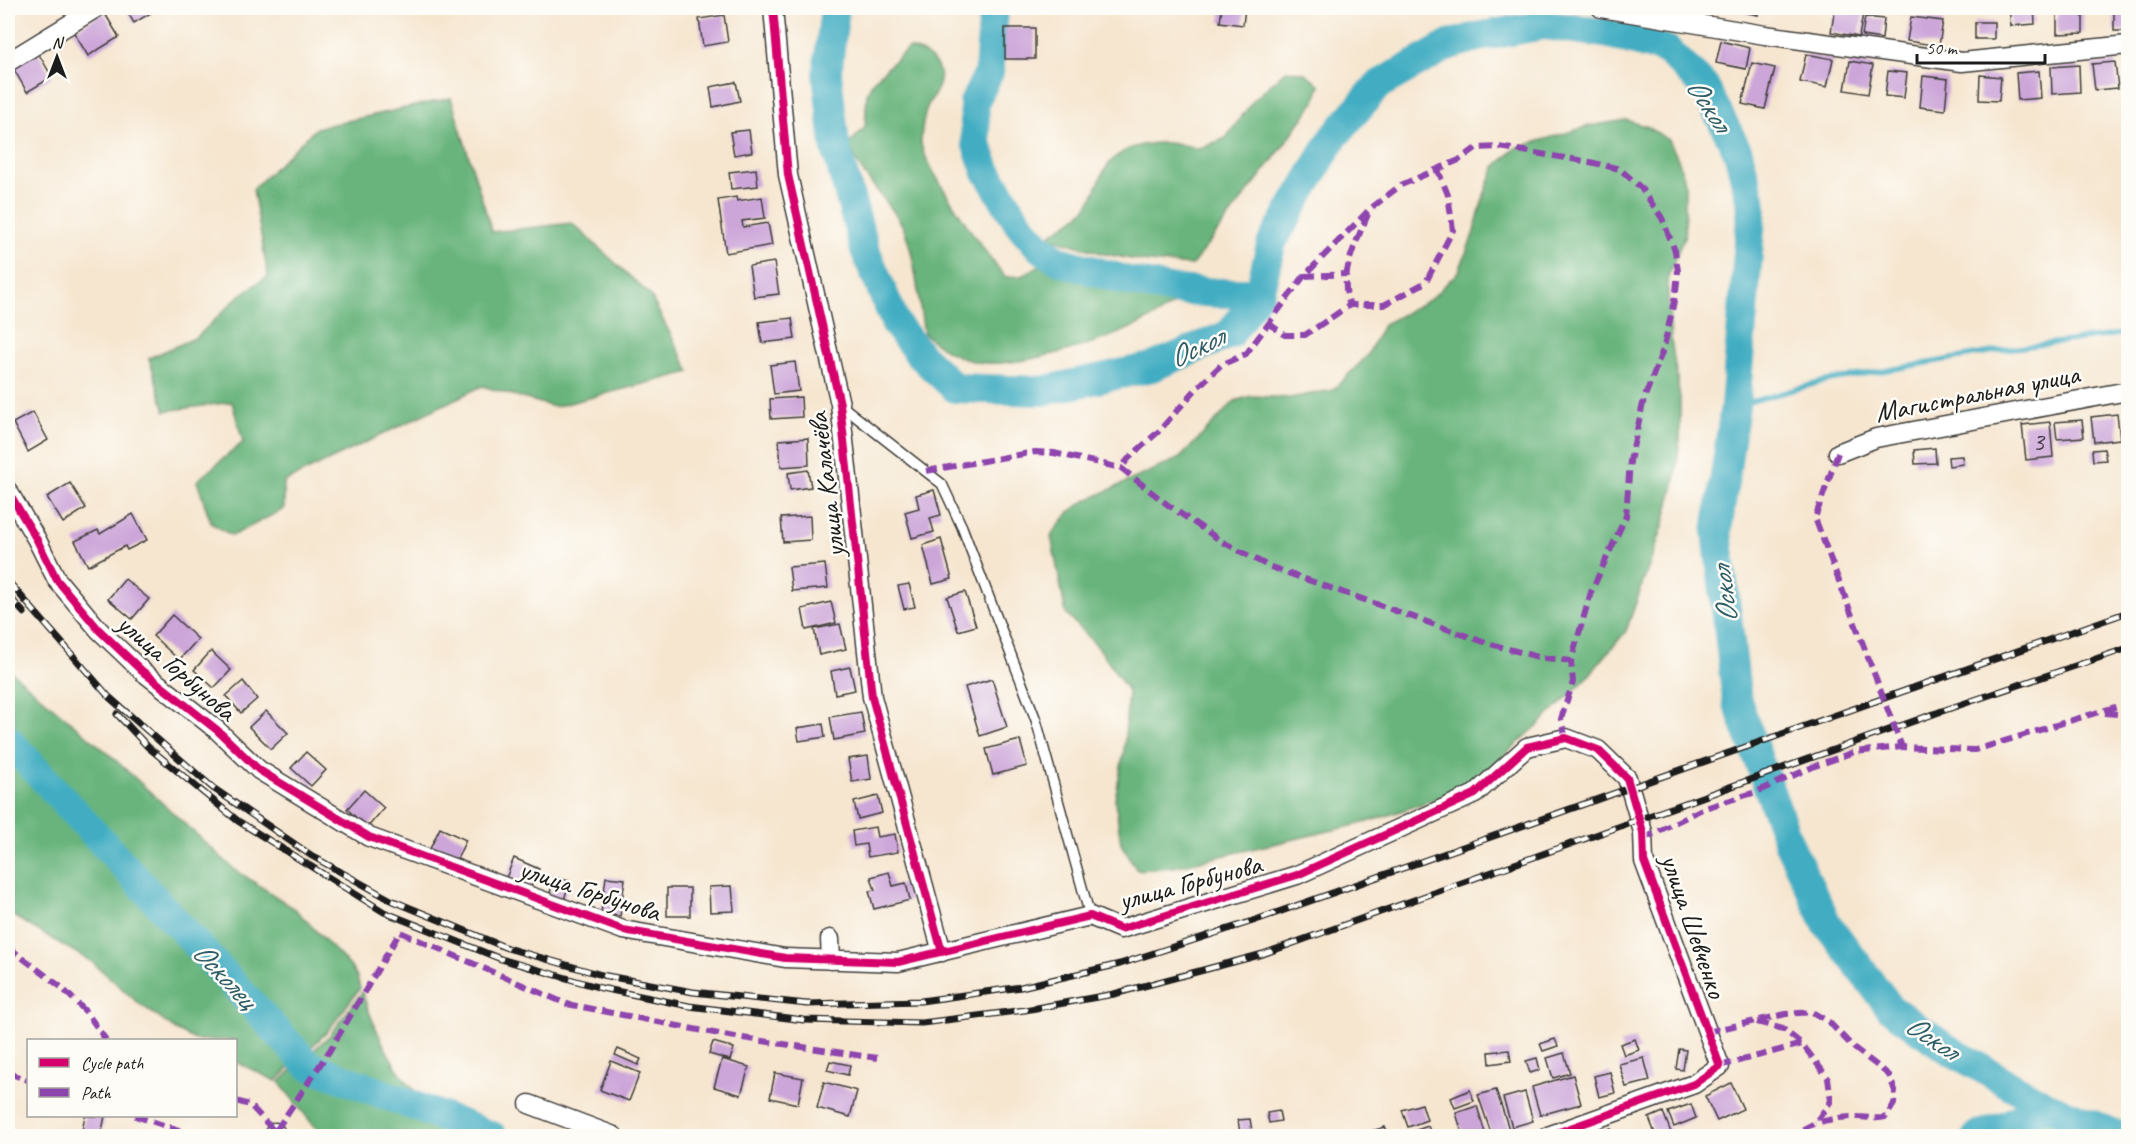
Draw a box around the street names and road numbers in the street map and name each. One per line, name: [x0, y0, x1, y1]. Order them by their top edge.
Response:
street label: Магистральная улица: [1872, 356, 2084, 430]
street label: улица Калачёва: [800, 409, 852, 561]
street label: улица Горбунова: [109, 604, 245, 729]
street label: улица Горбунова: [1113, 846, 1267, 918]
street label: улица Шевченко: [1652, 848, 1736, 1004]
street label: улица Горбунова: [513, 850, 667, 930]

